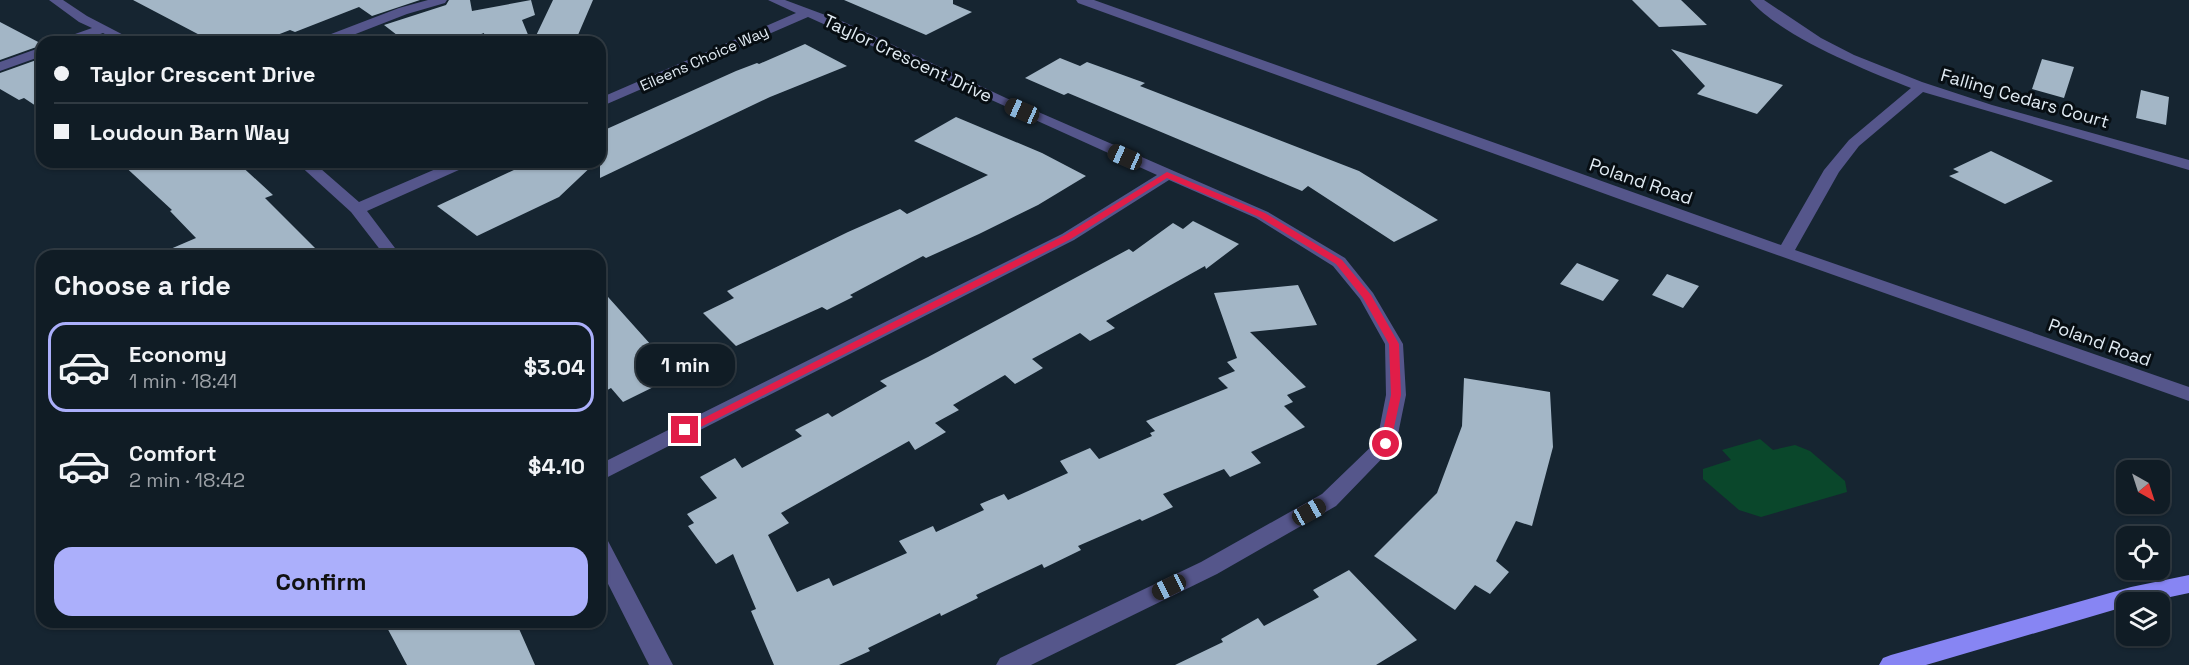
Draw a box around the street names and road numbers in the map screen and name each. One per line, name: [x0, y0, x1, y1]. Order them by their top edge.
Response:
street label: Taylor Crescent Drive: [820, 9, 996, 107]
street label: Eileens Choice Way: [637, 21, 771, 95]
street label: Falling Cedars Court: [1938, 63, 2112, 133]
street label: Poland Road: [1586, 153, 1696, 209]
street label: Poland Road: [2045, 313, 2155, 371]

